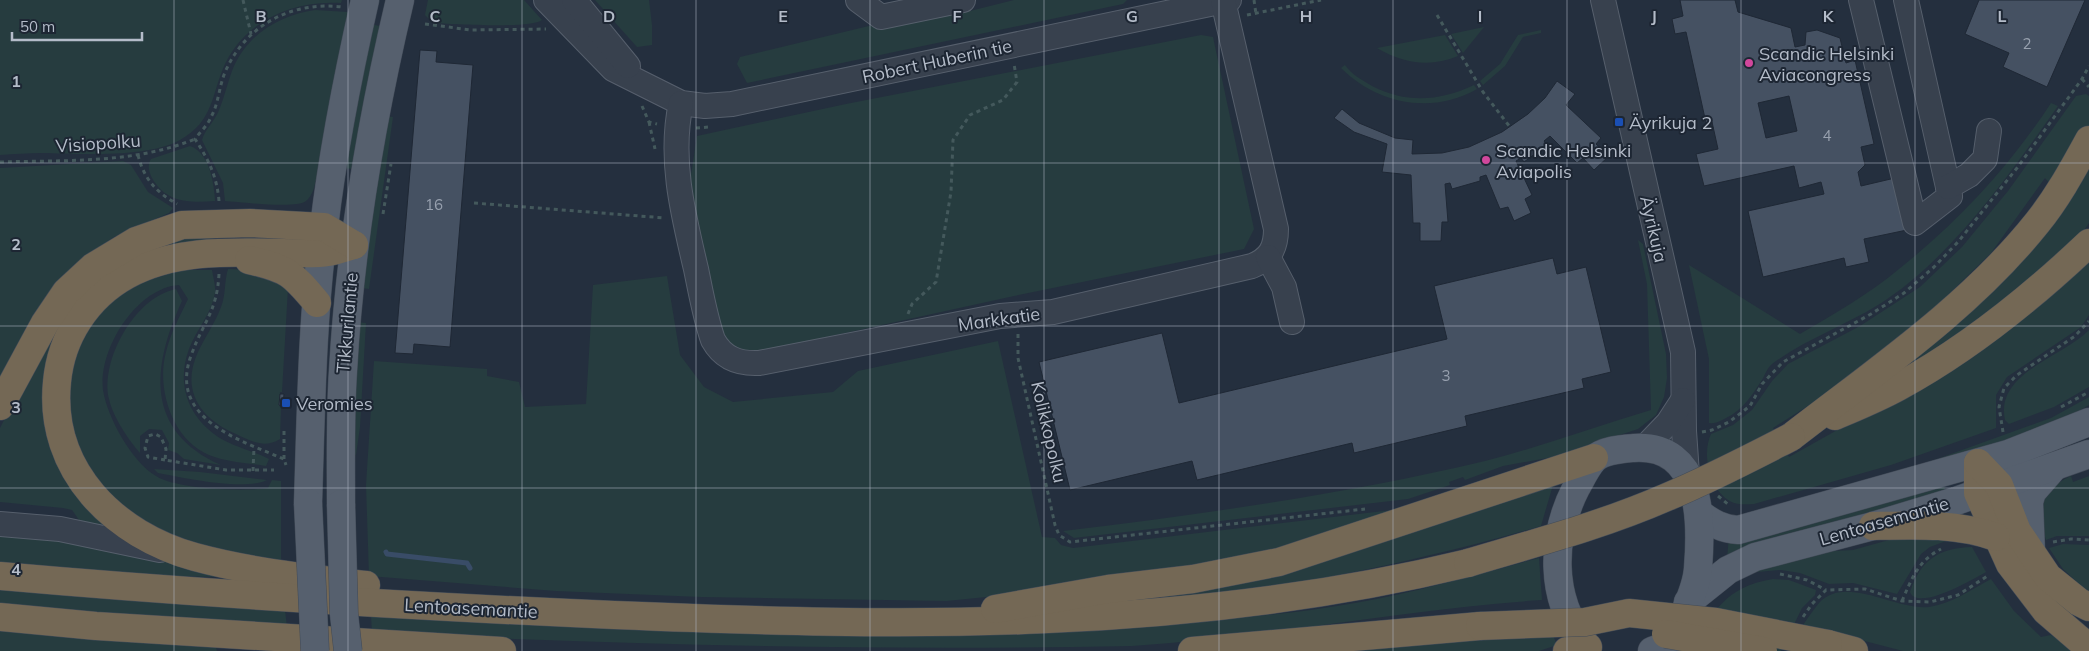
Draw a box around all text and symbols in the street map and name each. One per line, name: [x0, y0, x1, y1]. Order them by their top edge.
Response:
text: B: [255, 6, 267, 26]
text: C: [430, 6, 441, 26]
text: D: [603, 6, 615, 26]
text: E: [778, 6, 788, 26]
text: F: [952, 6, 962, 26]
text: G: [1126, 6, 1138, 26]
text: H: [1300, 6, 1312, 26]
text: I: [1478, 6, 1482, 26]
text: J: [1651, 6, 1657, 26]
text: K: [1823, 6, 1835, 26]
text: L: [1998, 6, 2007, 26]
scale bar: [12, 10, 142, 42]
text: 50 m: [20, 17, 55, 36]
street label: Robert Huberin tie: [860, 34, 1014, 88]
house number: 2: [2022, 34, 2032, 53]
place label: Scandic Helsinki Aviacongress: [1759, 42, 1894, 86]
marker: Scandic Helsinki Aviacongress: [1743, 57, 1755, 69]
text: 1: [11, 71, 21, 91]
place label: Äyrikuja 2: [1629, 111, 1712, 134]
marker: Äyrikuja 2: [1613, 116, 1625, 128]
house number: 4: [1822, 126, 1832, 145]
street label: Visiopolku: [55, 129, 141, 157]
place label: Scandic Helsinki Aviapolis: [1496, 139, 1631, 183]
marker: Scandic Helsinki Aviapolis: [1480, 154, 1492, 166]
street label: Äyrikuja: [1635, 193, 1673, 265]
house number: 16: [425, 195, 443, 214]
text: 2: [11, 234, 21, 254]
street label: Tikkurilantie: [331, 272, 363, 374]
street label: Markkatie: [957, 302, 1041, 336]
house number: 3: [1441, 366, 1451, 385]
street label: Kolikkopolku: [1026, 379, 1072, 485]
place label: Veromies: [296, 392, 373, 415]
text: 3: [11, 397, 21, 417]
marker: Veromies: [280, 397, 292, 409]
street label: Lentoasemantie: [1817, 492, 1951, 550]
text: 4: [11, 559, 21, 579]
street label: Lentoasemantie: [404, 593, 538, 623]

